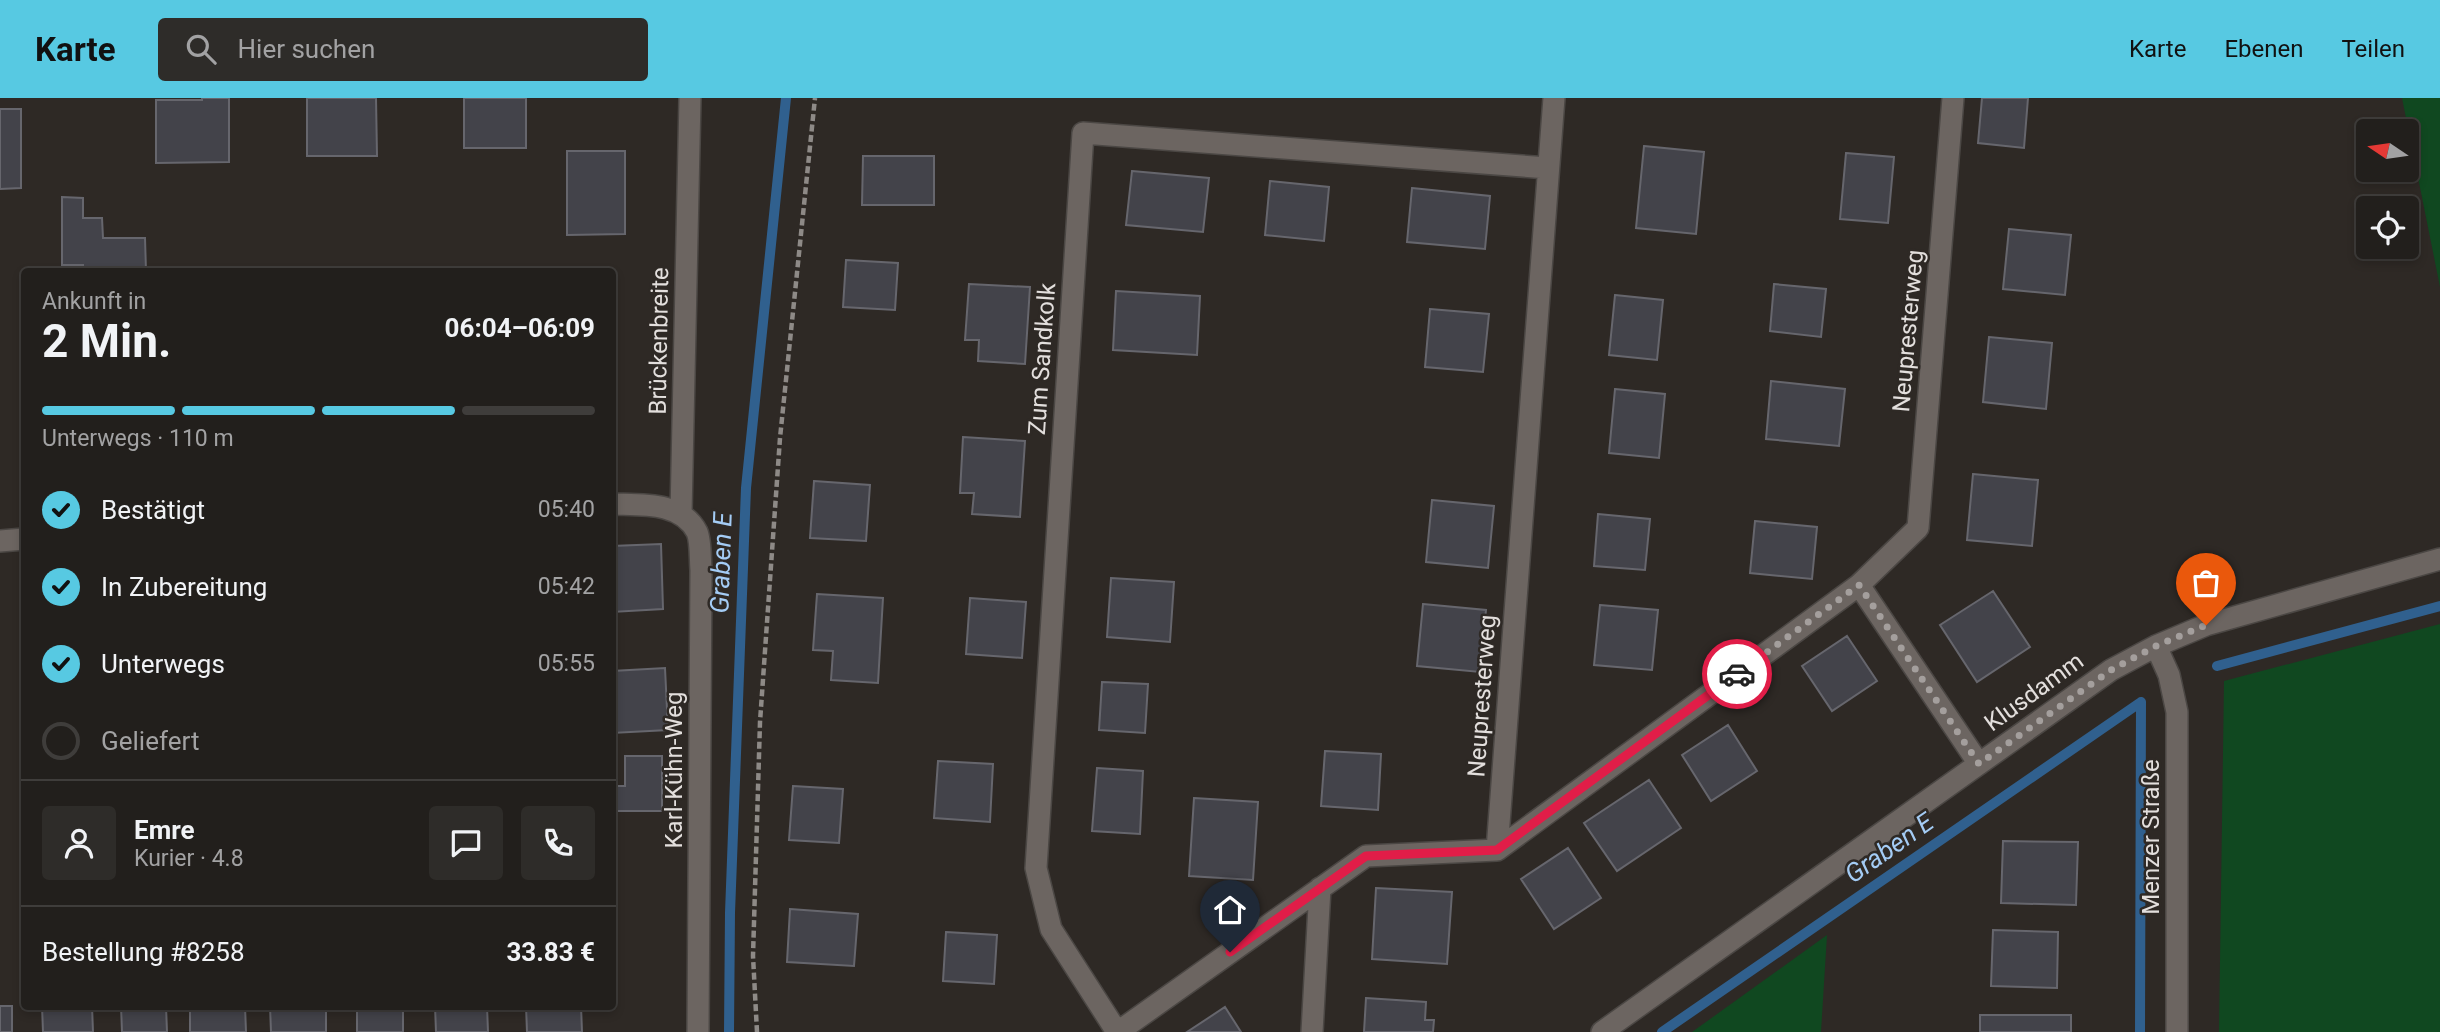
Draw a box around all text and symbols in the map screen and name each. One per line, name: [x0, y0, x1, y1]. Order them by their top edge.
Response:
search box: [158, 18, 648, 81]
text: Karte: [35, 30, 116, 69]
icon: search: [182, 30, 220, 68]
text: Hier suchen: [238, 34, 375, 64]
text: Karte: [2129, 35, 2186, 63]
text: Ebenen: [2224, 35, 2303, 63]
text: Teilen: [2341, 35, 2405, 63]
north arrow: [2356, 119, 2418, 182]
map controls: [2356, 119, 2419, 259]
button: locate: [2356, 196, 2419, 259]
street label: Neupresterweg: [1887, 249, 1929, 413]
street label: Brückenbreite: [644, 267, 674, 415]
street label: Zum Sandkolk: [1023, 281, 1061, 436]
text: Ankunft in: [42, 288, 146, 315]
text: 06:04–06:09: [445, 313, 595, 343]
text: 2 Min.: [42, 314, 171, 368]
text: Unterwegs · 110 m: [42, 425, 234, 452]
icon: check: [42, 491, 80, 529]
text: Bestätigt: [101, 495, 205, 525]
text: 05:40: [538, 496, 595, 523]
water label: Graben E: [704, 510, 738, 614]
pin: [2176, 553, 2236, 625]
icon: bag: [2187, 564, 2225, 602]
icon: check: [42, 568, 80, 606]
text: In Zubereitung: [101, 572, 267, 602]
text: 05:42: [538, 573, 595, 600]
street label: Neupresterweg: [1462, 614, 1502, 778]
courier: [1702, 639, 1772, 709]
icon: check: [42, 645, 80, 683]
street label: Klusdamm: [1979, 647, 2089, 737]
text: Unterwegs: [101, 649, 225, 679]
text: 05:55: [538, 650, 595, 677]
icon: car: [1718, 655, 1756, 693]
street label: Karl-Kühn-Weg: [660, 692, 688, 848]
text: Geliefert: [101, 726, 199, 756]
street label: Menzer Straße: [2137, 759, 2165, 915]
button: person: [42, 806, 116, 880]
button: chat: [429, 806, 503, 880]
button: phone: [521, 806, 595, 880]
water label: Graben E: [1839, 806, 1940, 889]
text: Emre: [134, 815, 194, 845]
text: Kurier · 4.8: [134, 845, 244, 872]
pin: [1200, 880, 1260, 952]
icon: home: [1211, 891, 1249, 929]
text: Bestellung #8258: [42, 937, 245, 967]
text: 33.83 €: [506, 937, 595, 967]

